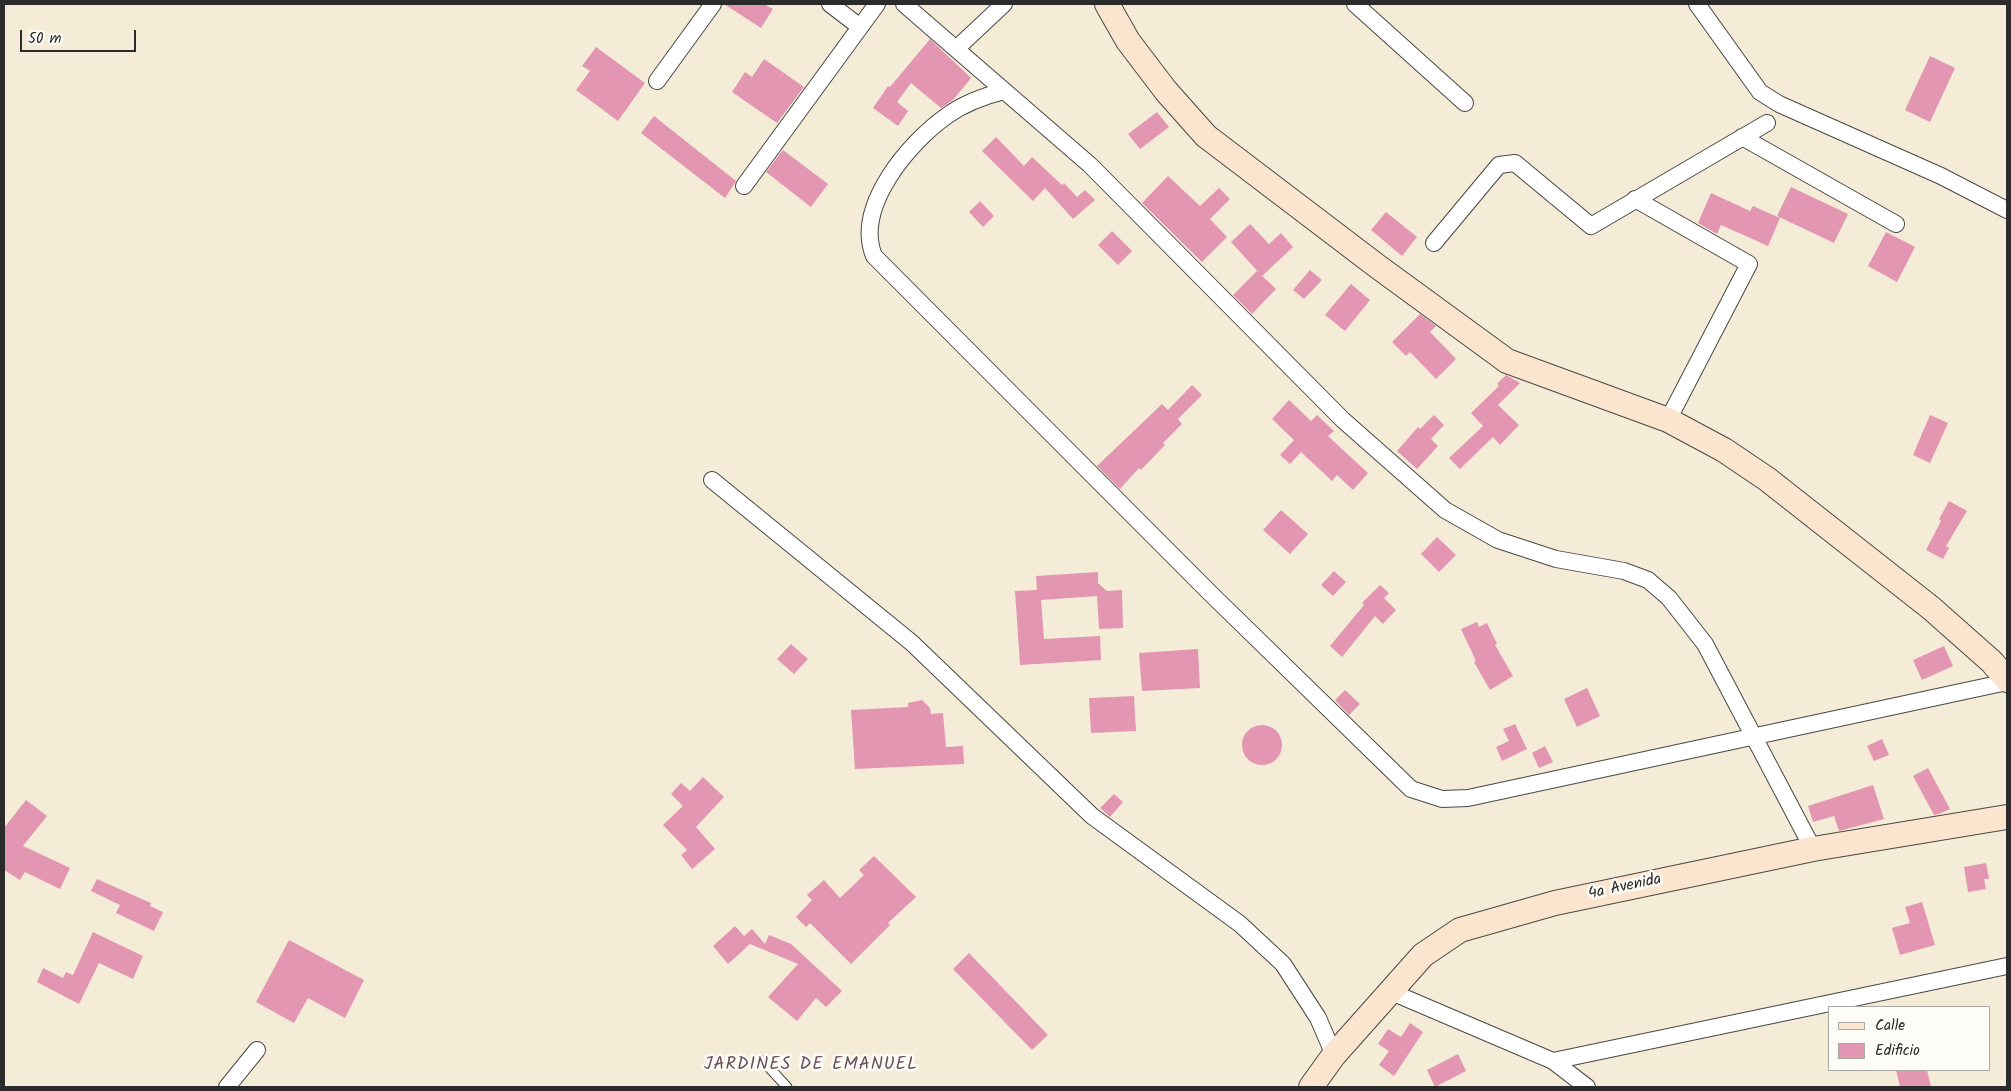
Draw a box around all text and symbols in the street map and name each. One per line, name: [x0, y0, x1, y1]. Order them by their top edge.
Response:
scale bar: [22, 20, 139, 52]
text: 50 m: [28, 27, 62, 51]
street label: 4a Avenida: [1587, 871, 1663, 905]
legend: [1828, 1006, 1991, 1071]
text: Calle: [1875, 1014, 1905, 1038]
text: Edificio: [1875, 1039, 1920, 1063]
district label: JARDINES DE EMANUEL: [702, 1055, 920, 1077]

